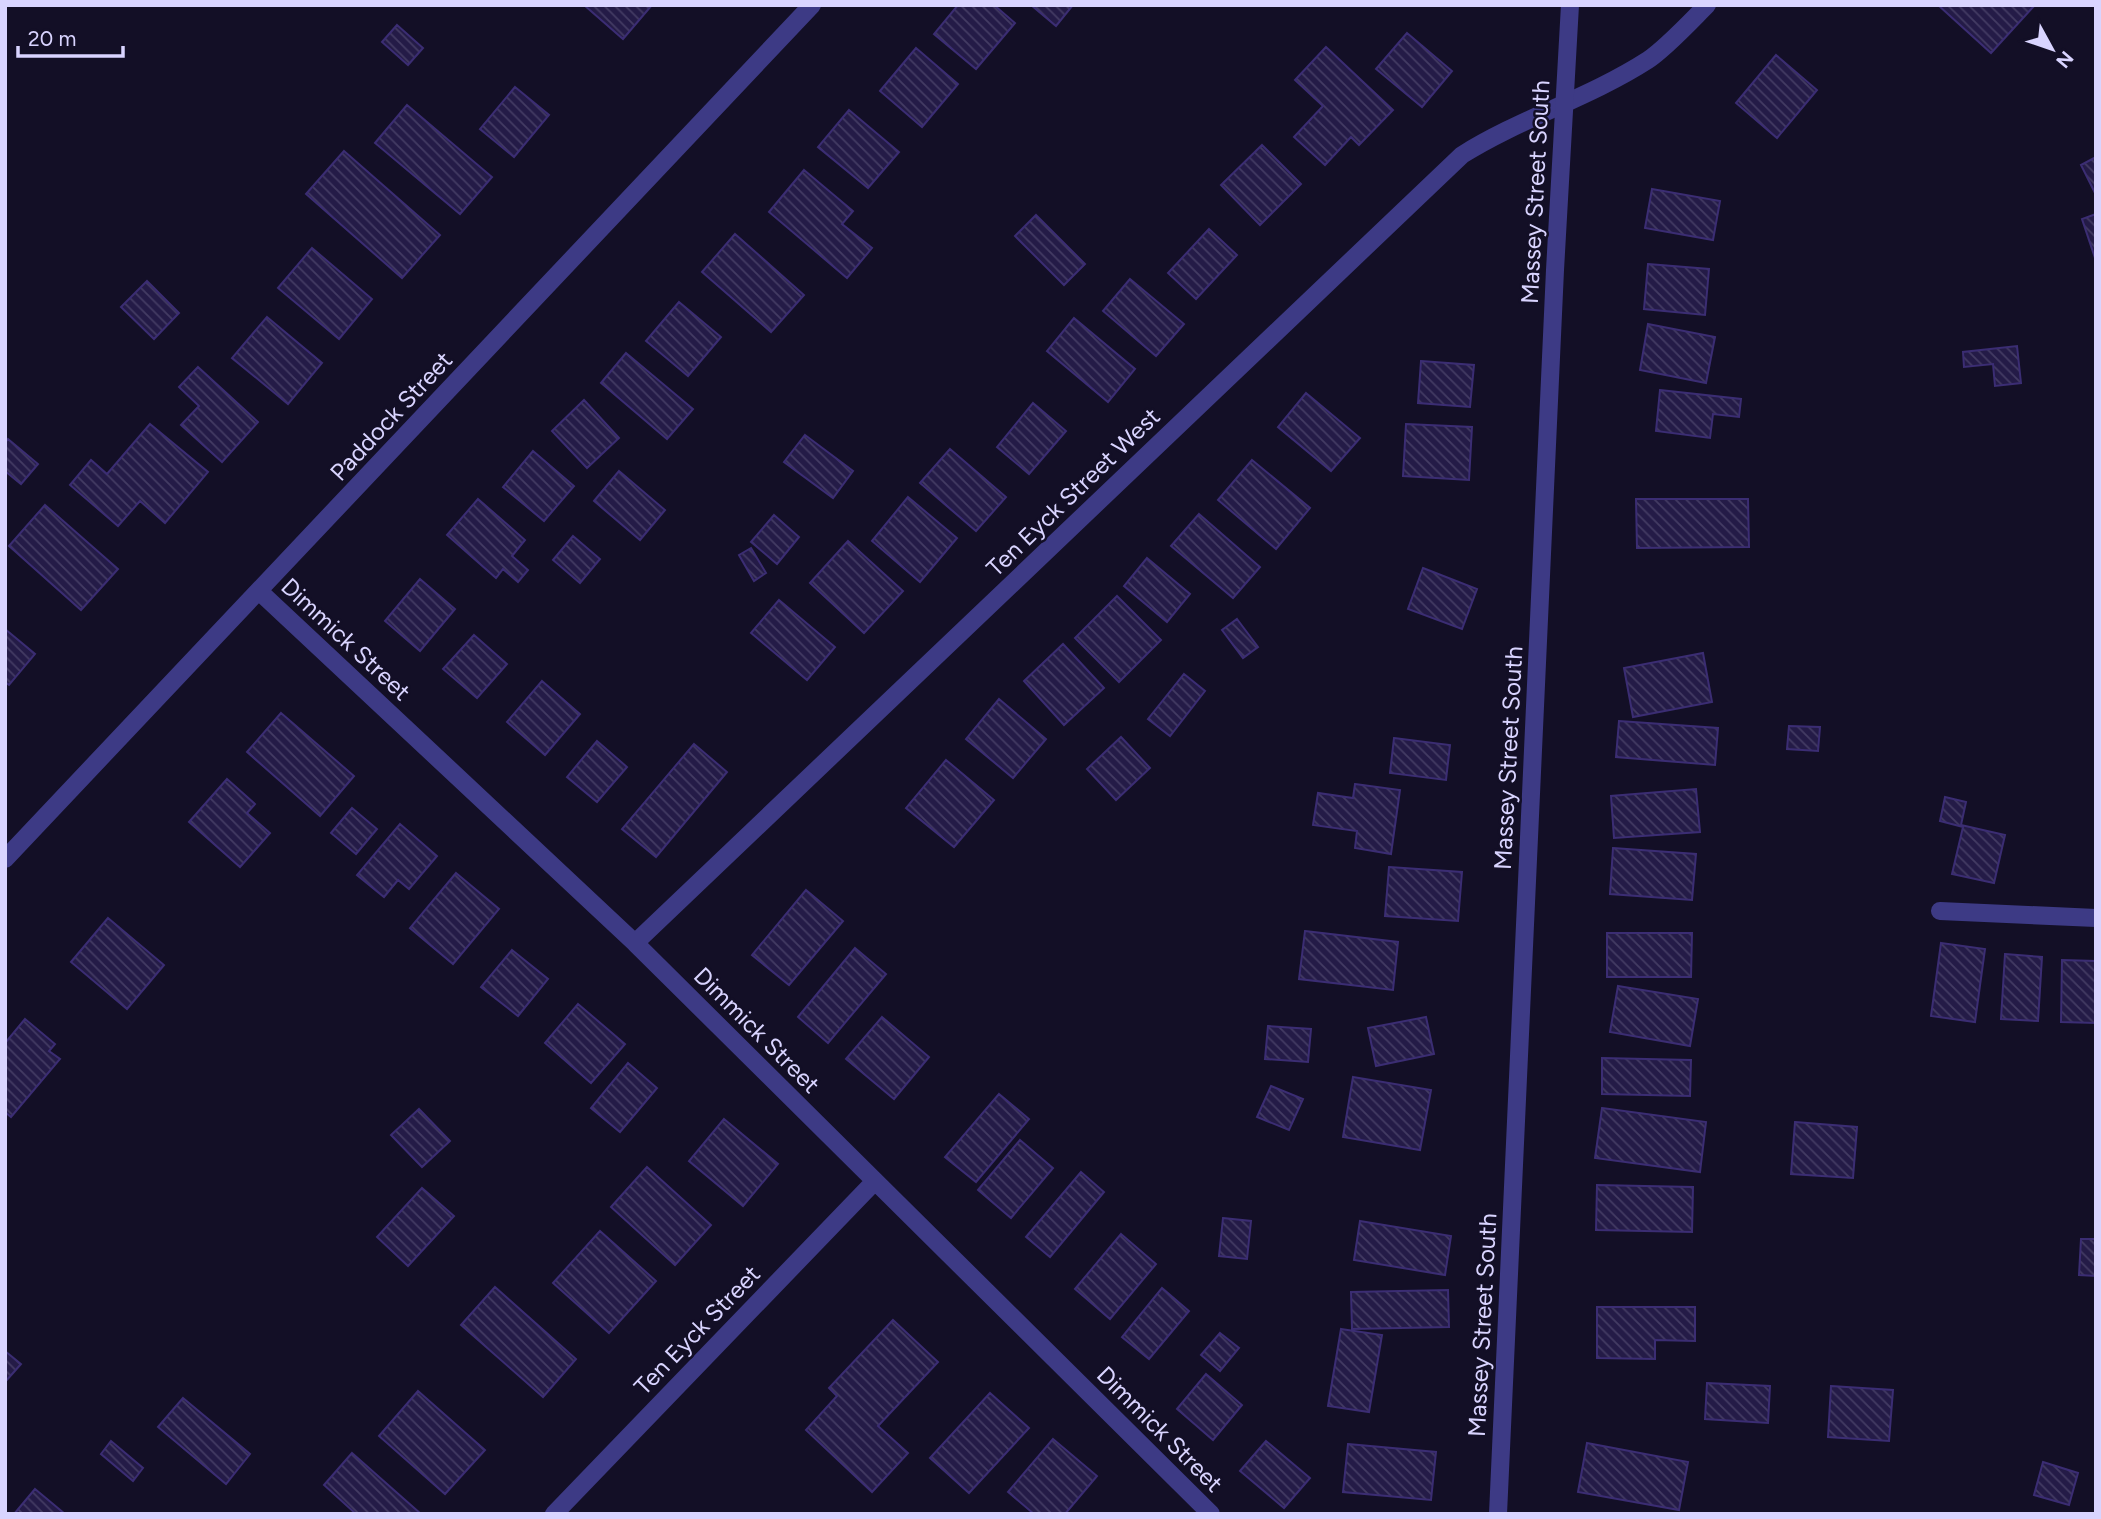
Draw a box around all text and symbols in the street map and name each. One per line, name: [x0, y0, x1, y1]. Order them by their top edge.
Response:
scale bar: [18, 14, 122, 58]
north arrow: [2017, 14, 2087, 84]
text: 20 m: [28, 26, 76, 51]
text: N: [2051, 47, 2078, 73]
street label: Massey Street South: [1515, 79, 1555, 305]
street label: Paddock Street: [324, 346, 458, 486]
street label: Ten Eyck Street West: [980, 402, 1166, 582]
street label: Dimmick Street: [275, 572, 417, 706]
street label: Massey Street South: [1488, 645, 1528, 871]
street label: Dimmick Street: [688, 961, 826, 1099]
street label: Massey Street South: [1462, 1212, 1502, 1438]
street label: Ten Eyck Street: [628, 1259, 766, 1401]
street label: Dimmick Street: [1091, 1360, 1229, 1498]

